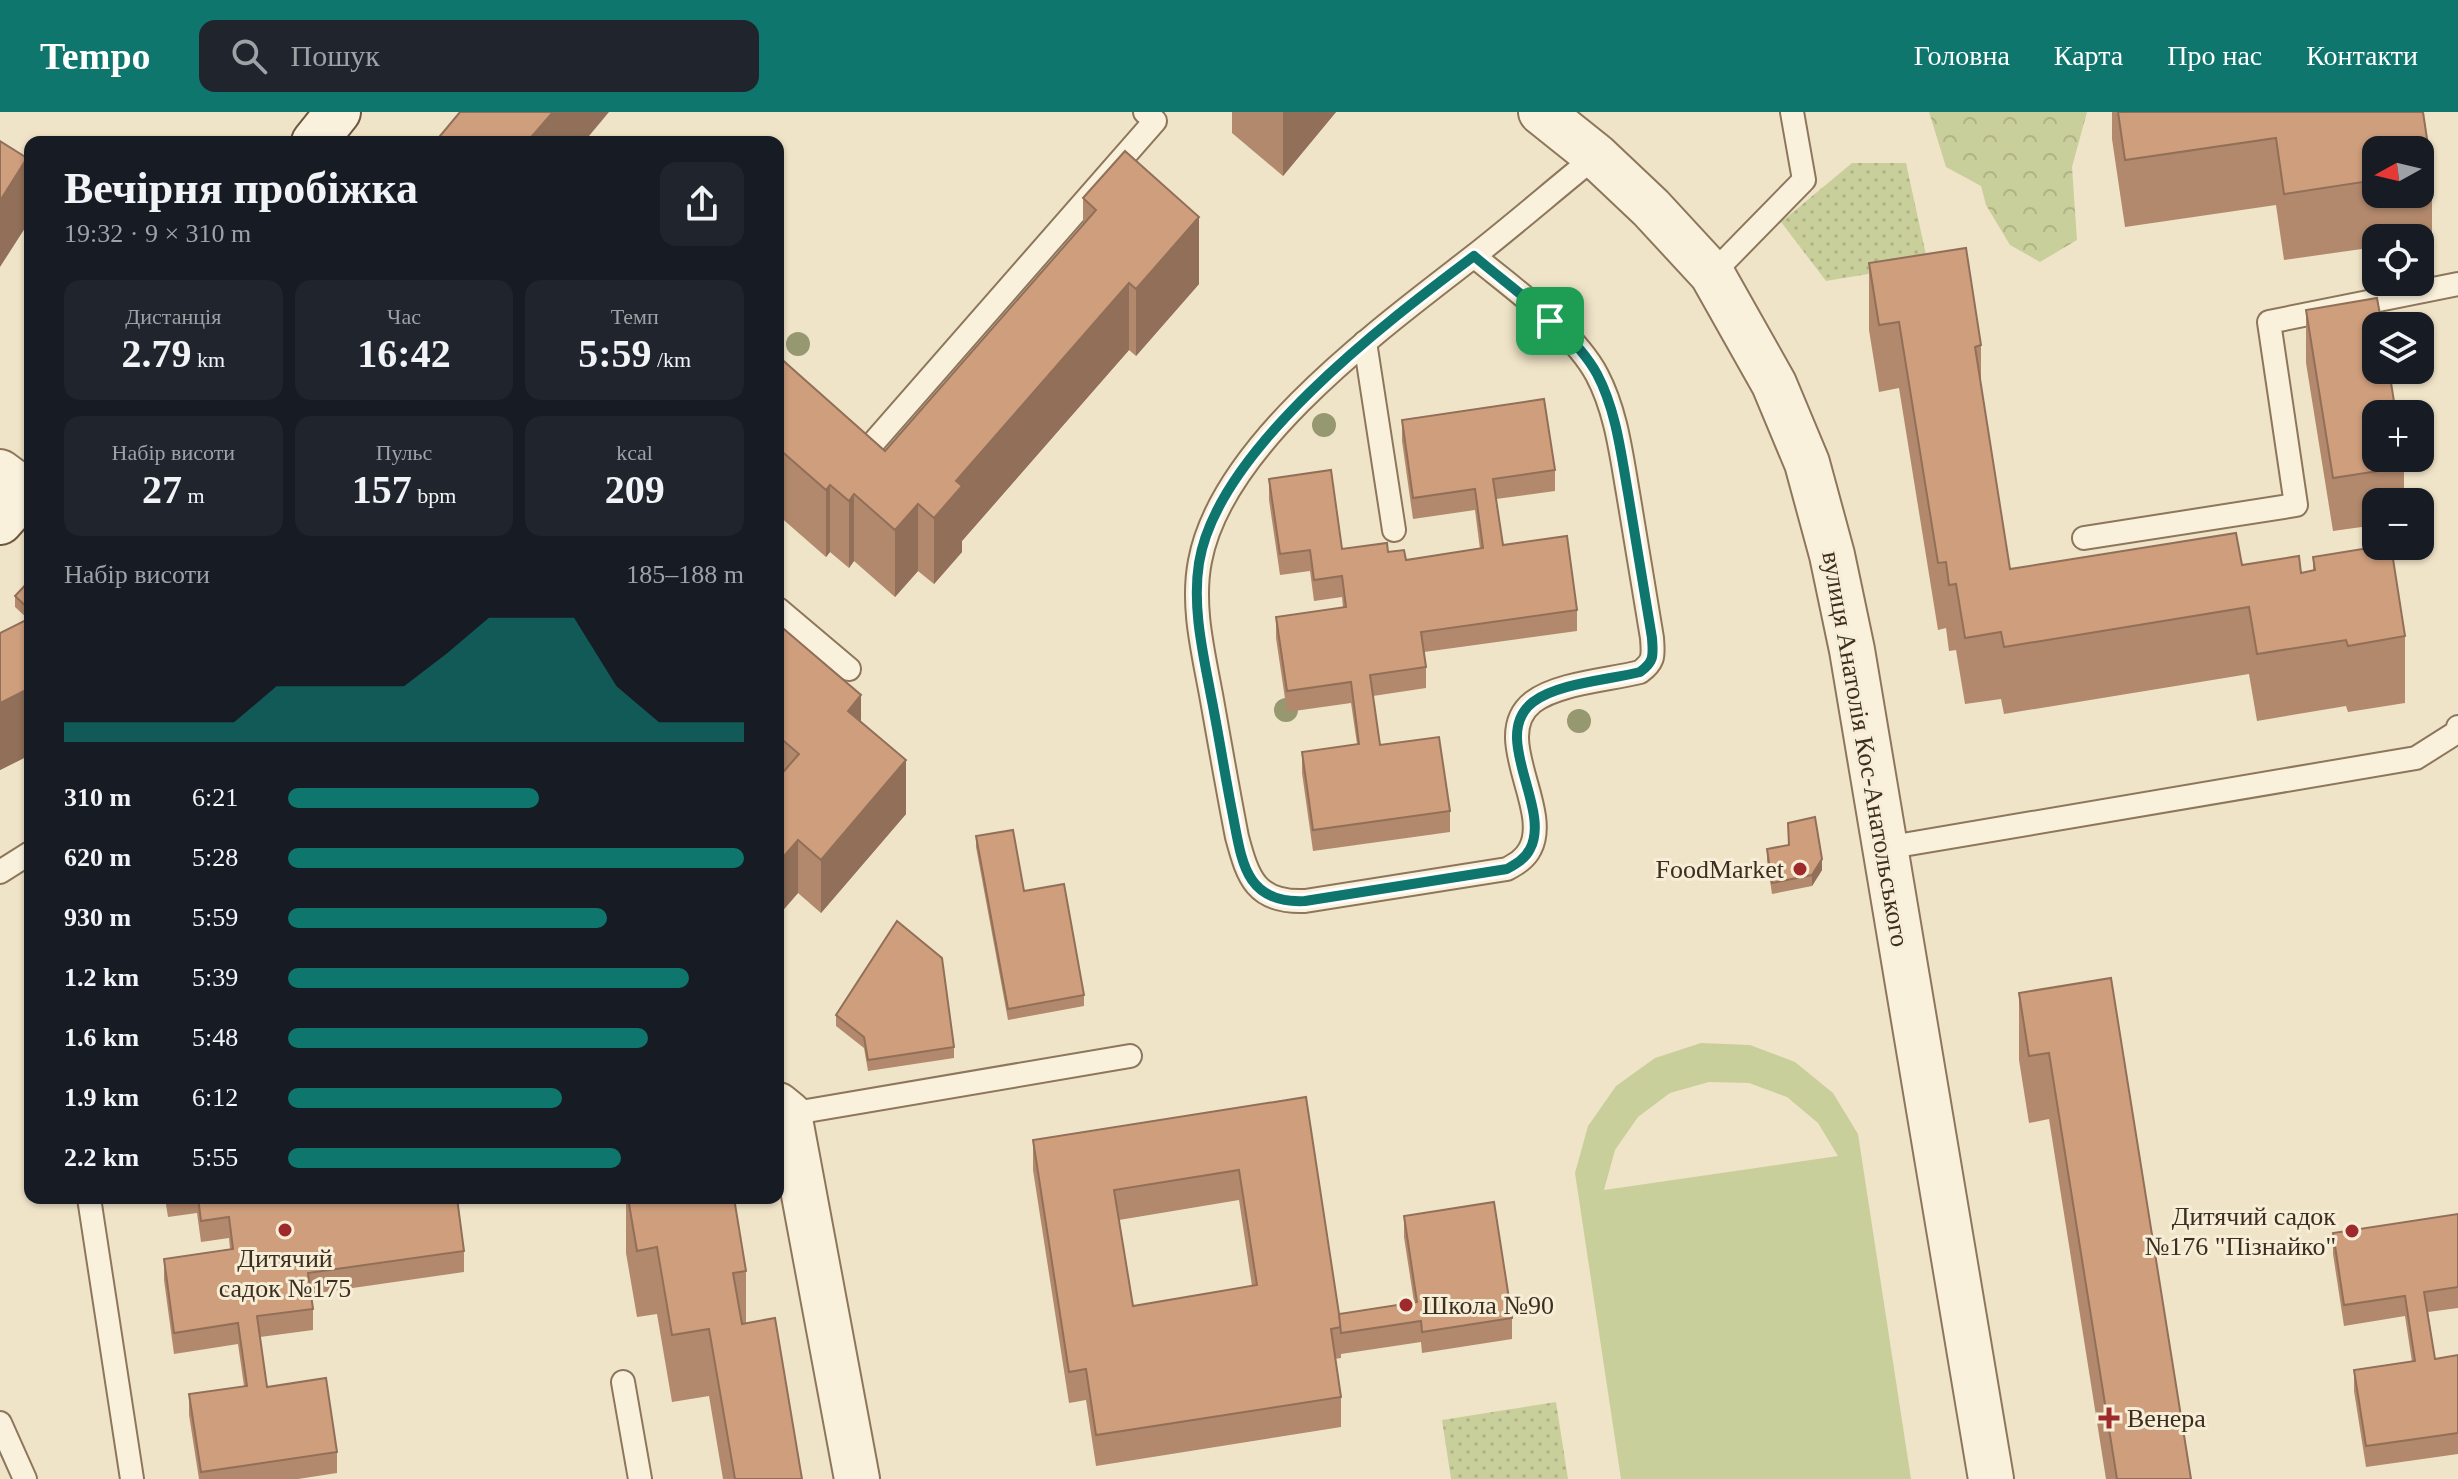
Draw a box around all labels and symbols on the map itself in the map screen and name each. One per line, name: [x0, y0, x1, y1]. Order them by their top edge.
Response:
north arrow: [2362, 136, 2434, 208]
pin: [1516, 287, 1584, 355]
street label: вулиця Анатолія Кос-Анатольського: [1816, 549, 1915, 949]
place label: FoodMarket: [1655, 855, 1785, 884]
marker: FoodMarket: [1791, 860, 1809, 878]
place label: Дитячий садок №176 "Пізнайко": [2145, 1202, 2336, 1261]
marker: Дитячий садок №175: [276, 1221, 294, 1239]
marker: Дитячий садок №176 "Пізнайко": [2343, 1222, 2361, 1240]
place label: Дитячий садок №175: [219, 1244, 351, 1303]
place label: Школа №90: [1422, 1291, 1554, 1320]
marker: Школа №90: [1397, 1296, 1415, 1314]
place label: Венера: [2127, 1404, 2206, 1433]
marker: Венера: [2098, 1407, 2120, 1429]

